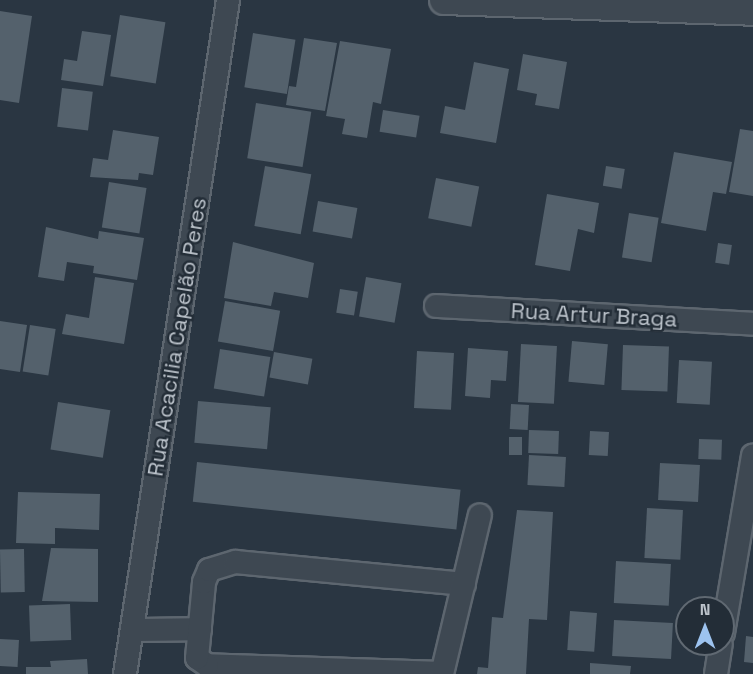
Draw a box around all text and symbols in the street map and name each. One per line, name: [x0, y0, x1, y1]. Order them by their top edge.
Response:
street label: Rua Acacilia Capelão Peres: [142, 196, 212, 478]
street label: Rua Artur Braga: [510, 297, 678, 333]
north arrow: [675, 596, 735, 656]
text: N: [700, 599, 710, 620]

